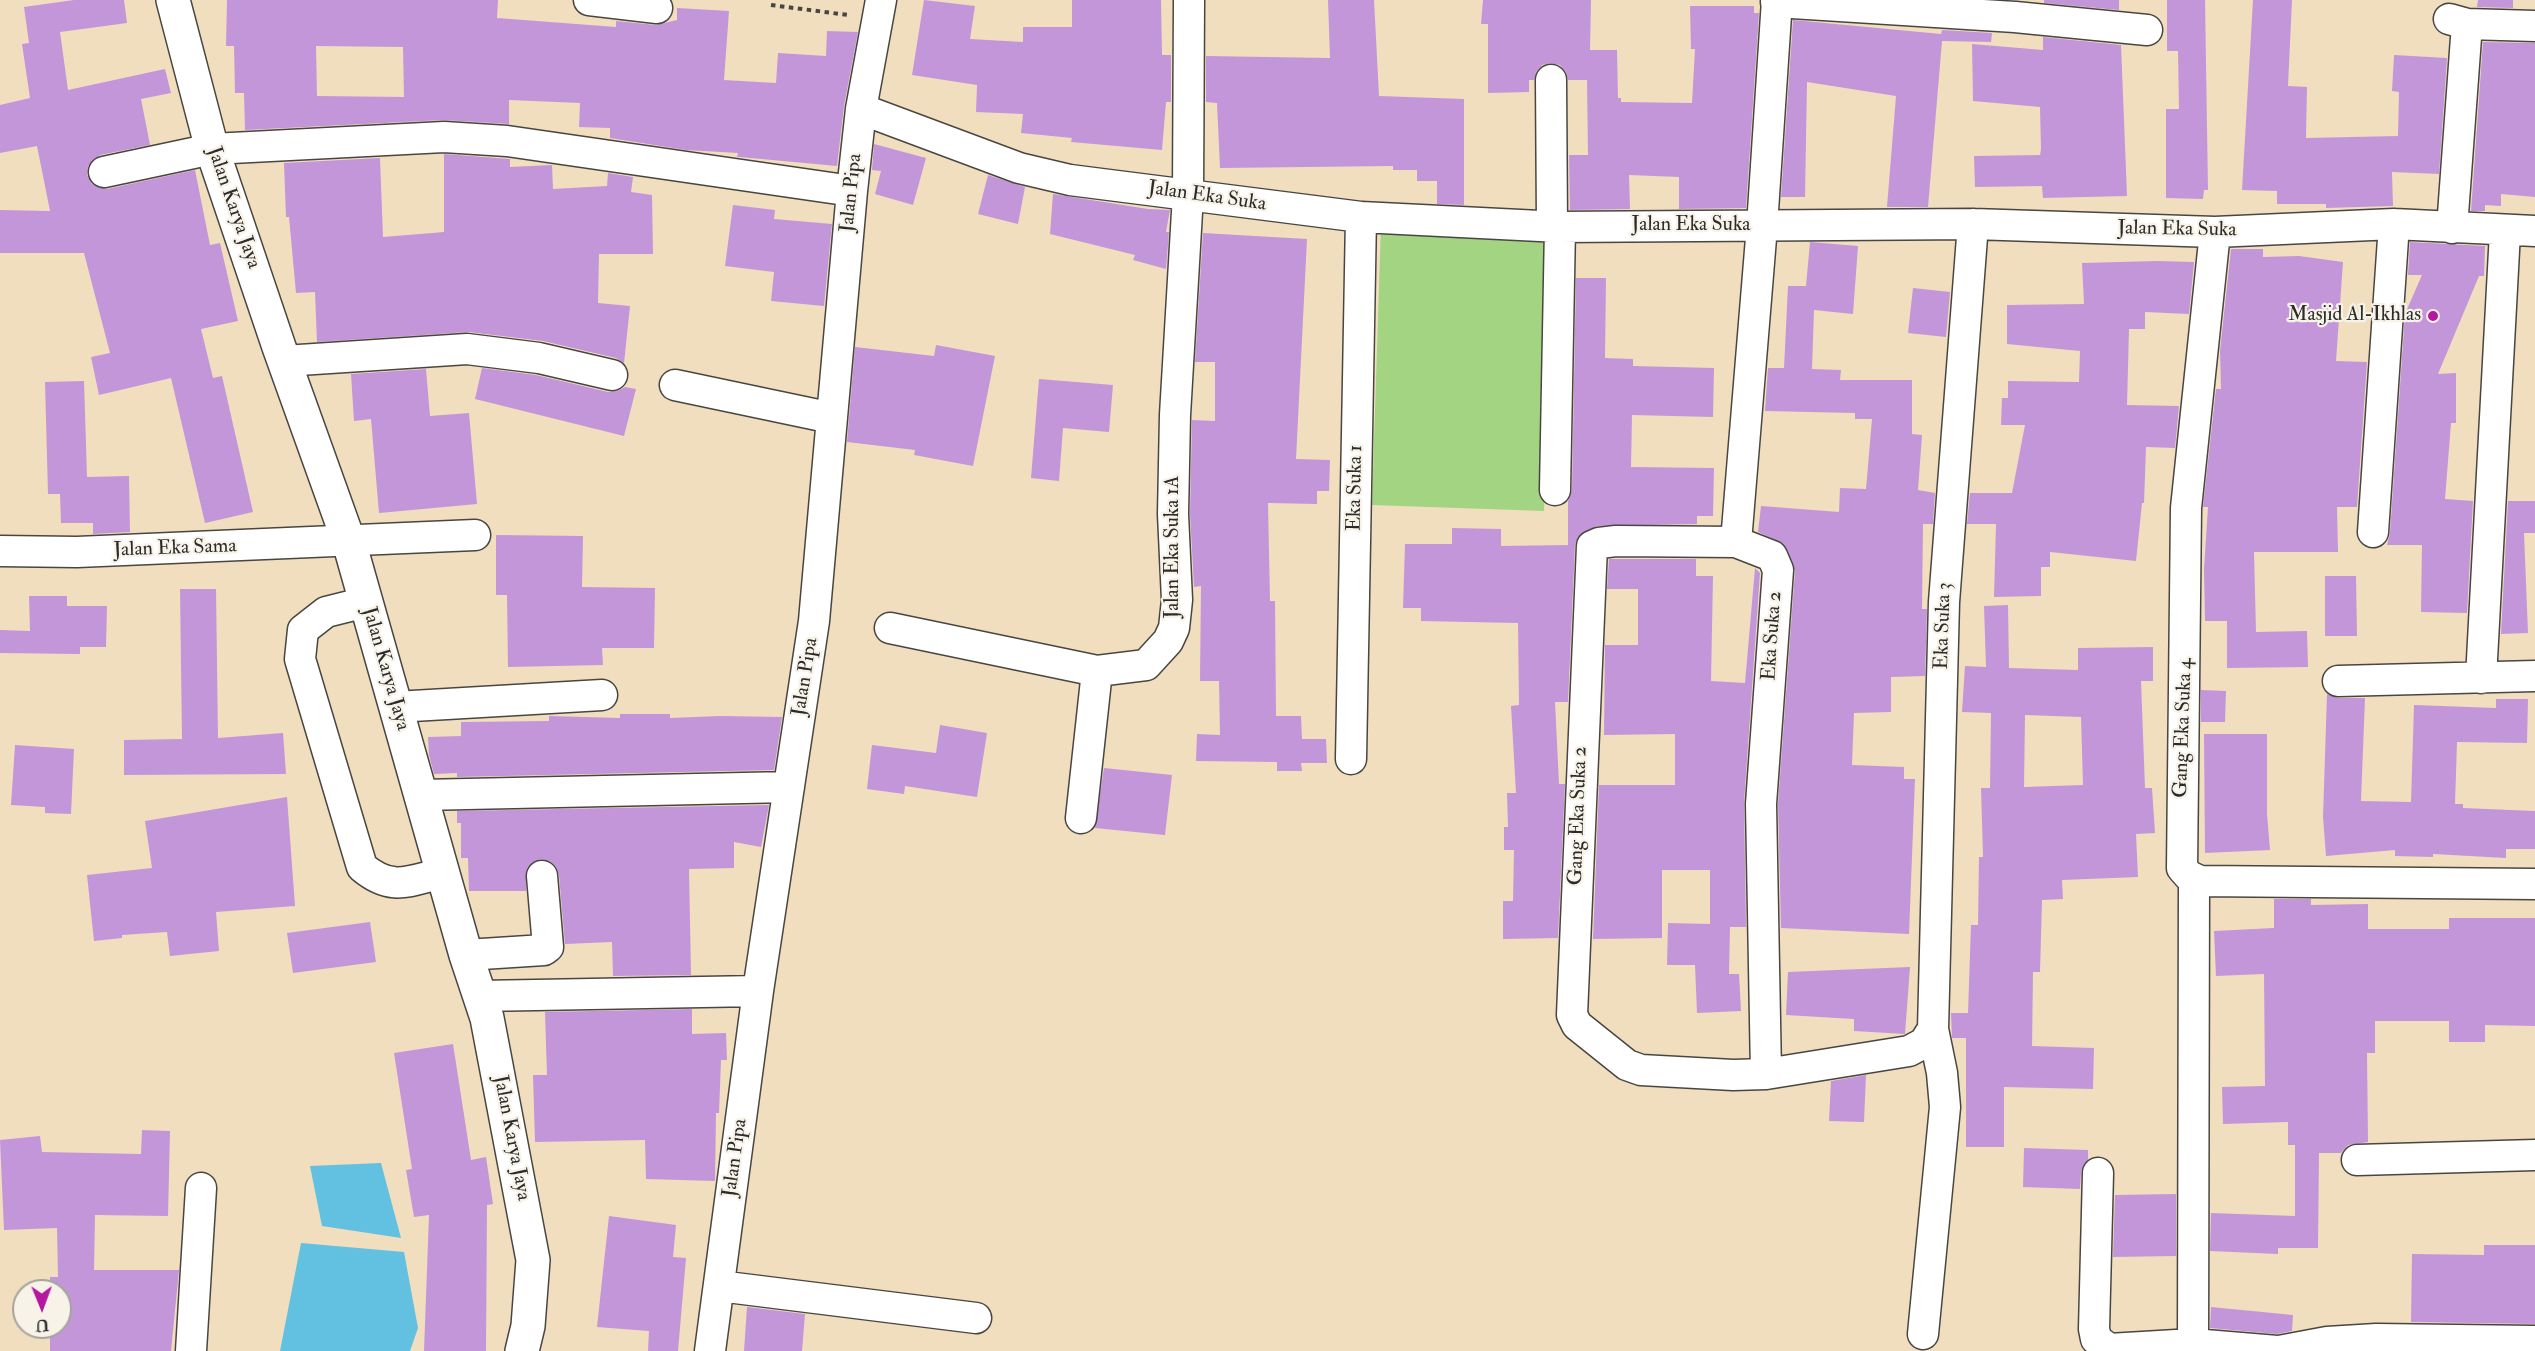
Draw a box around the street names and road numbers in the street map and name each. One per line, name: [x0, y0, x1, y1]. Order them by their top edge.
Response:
street label: Jalan Karya Jaya: [201, 144, 265, 272]
street label: Jalan Pipa: [836, 152, 868, 234]
street label: Jalan Eka Suka: [1146, 177, 1268, 217]
street label: Jalan Eka Suka: [1632, 214, 1750, 238]
street label: Jalan Eka Suka: [2117, 217, 2237, 243]
street label: Eka Suka 1: [1343, 445, 1369, 531]
street label: Jalan Eka Suka 1A: [1162, 475, 1186, 619]
street label: Jalan Eka Sama: [113, 535, 237, 563]
street label: Eka Suka 3: [1930, 582, 1958, 670]
street label: Eka Suka 2: [1758, 590, 1788, 682]
street label: Jalan Karya Jaya: [356, 605, 414, 733]
street label: Jalan Pipa: [788, 636, 824, 718]
street label: Gang Eka Suka 4: [2170, 658, 2198, 798]
street label: Gang Eka Suka 2: [1565, 746, 1593, 886]
street label: Jalan Karya Jaya: [487, 1073, 535, 1203]
street label: Jalan Pipa: [719, 1117, 753, 1199]

